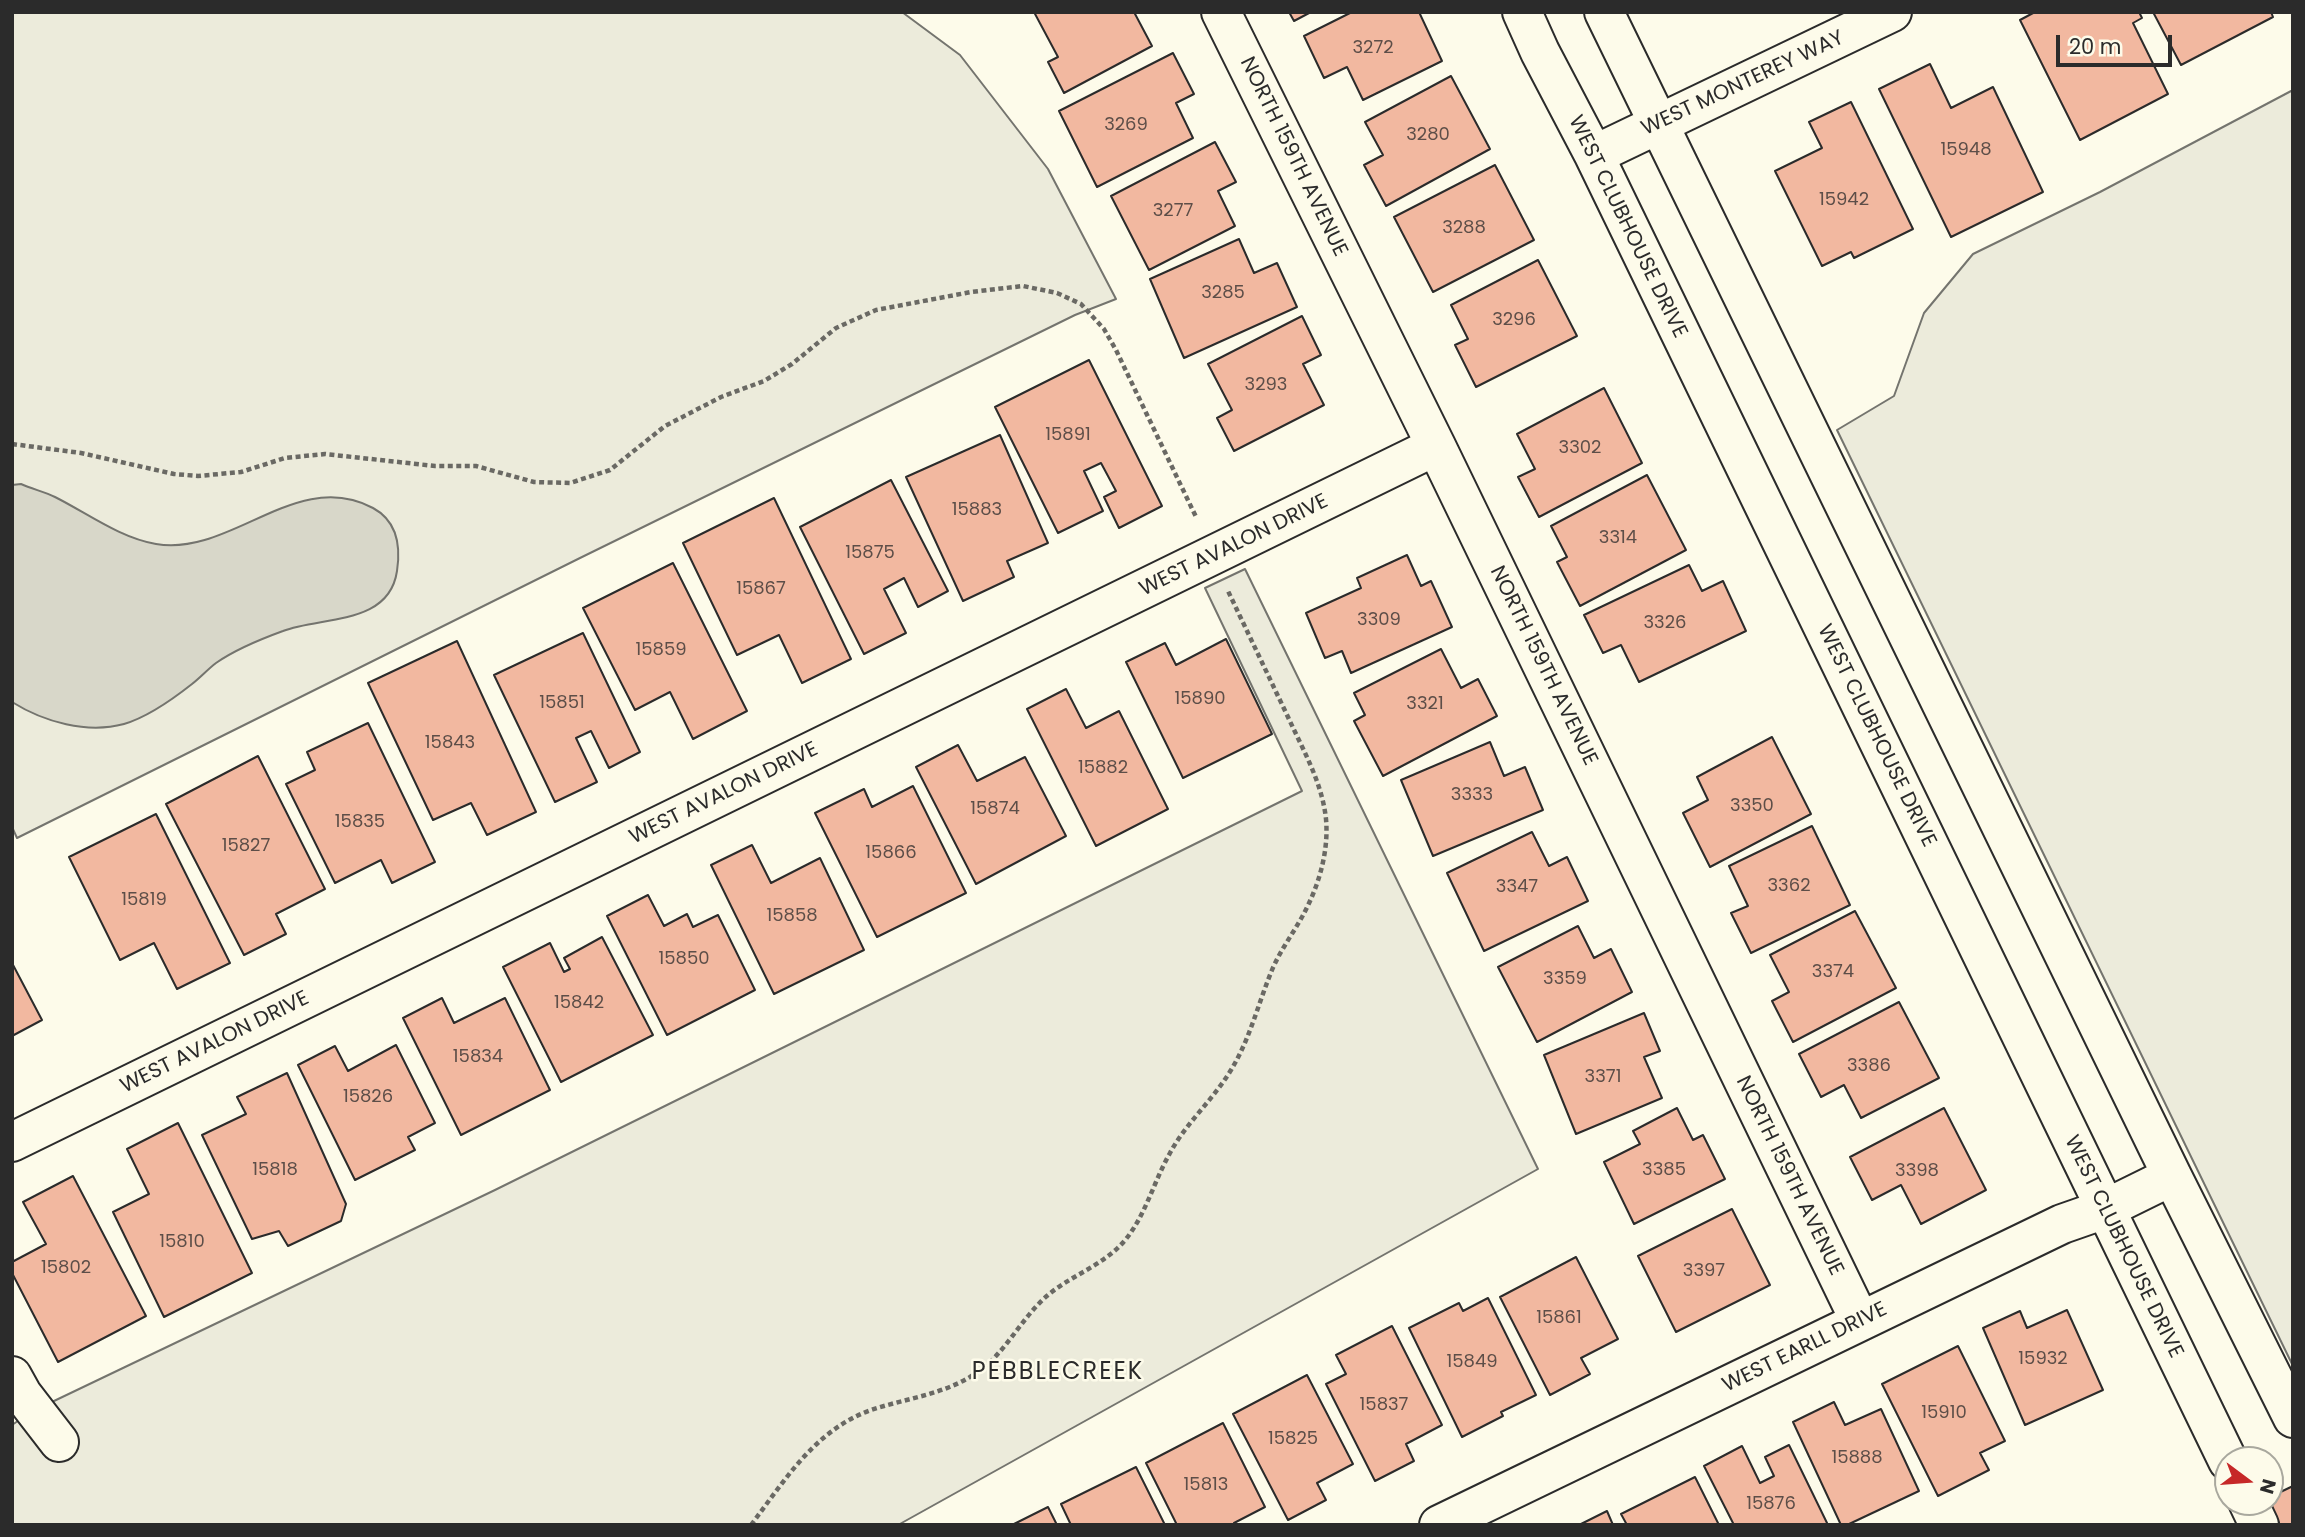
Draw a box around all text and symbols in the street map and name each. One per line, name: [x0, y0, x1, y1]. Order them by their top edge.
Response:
scale bar: [2060, 21, 2176, 65]
street label: WEST MONTEREY WAY: [1638, 26, 1848, 142]
text: 20 m: [2069, 32, 2122, 61]
house number: 3272: [1352, 37, 1394, 59]
street label: NORTH 159TH AVENUE: [1234, 53, 1352, 261]
street label: WEST CLUBHOUSE DRIVE: [1562, 112, 1692, 342]
house number: 3269: [1104, 114, 1148, 136]
house number: 3280: [1406, 124, 1450, 146]
house number: 15948: [1940, 139, 1992, 161]
house number: 15942: [1819, 189, 1869, 211]
house number: 3277: [1153, 200, 1193, 222]
house number: 3288: [1442, 217, 1486, 239]
house number: 3285: [1201, 282, 1245, 304]
house number: 3296: [1492, 309, 1536, 331]
house number: 3293: [1245, 374, 1287, 396]
house number: 15891: [1045, 424, 1091, 446]
house number: 3302: [1559, 437, 1601, 459]
street label: WEST AVALON DRIVE: [1136, 489, 1332, 603]
house number: 15883: [952, 499, 1002, 521]
house number: 3314: [1599, 527, 1637, 549]
house number: 15875: [845, 542, 895, 564]
street label: NORTH 159TH AVENUE: [1484, 562, 1602, 770]
house number: 15867: [736, 578, 786, 600]
house number: 3309: [1357, 609, 1401, 631]
house number: 3326: [1644, 612, 1686, 634]
street label: WEST CLUBHOUSE DRIVE: [1811, 621, 1941, 851]
house number: 15859: [635, 639, 687, 661]
house number: 15890: [1174, 688, 1226, 710]
house number: 15851: [539, 692, 585, 714]
house number: 3321: [1406, 693, 1444, 715]
house number: 15843: [425, 732, 475, 754]
street label: WEST AVALON DRIVE: [626, 737, 822, 851]
house number: 15882: [1078, 757, 1128, 779]
house number: 3333: [1451, 784, 1493, 806]
house number: 3350: [1730, 795, 1774, 817]
house number: 15874: [970, 798, 1020, 820]
house number: 15835: [335, 811, 385, 833]
house number: 15827: [222, 835, 270, 857]
house number: 15866: [865, 842, 917, 864]
house number: 3362: [1768, 875, 1810, 897]
house number: 3347: [1496, 876, 1538, 898]
house number: 15819: [121, 889, 167, 911]
house number: 15858: [766, 905, 818, 927]
house number: 15850: [658, 948, 710, 970]
house number: 3374: [1812, 961, 1854, 983]
house number: 3359: [1543, 968, 1587, 990]
street label: WEST AVALON DRIVE: [117, 986, 313, 1100]
house number: 15842: [554, 992, 604, 1014]
house number: 15834: [453, 1046, 503, 1068]
house number: 3386: [1847, 1055, 1891, 1077]
house number: 3371: [1585, 1066, 1621, 1088]
street label: NORTH 159TH AVENUE: [1730, 1072, 1848, 1280]
house number: 15826: [343, 1086, 393, 1108]
street label: WEST CLUBHOUSE DRIVE: [2058, 1132, 2188, 1362]
house number: 15818: [252, 1159, 298, 1181]
house number: 3385: [1642, 1159, 1686, 1181]
house number: 3398: [1895, 1160, 1939, 1182]
house number: 15810: [159, 1231, 205, 1253]
house number: 15802: [41, 1257, 91, 1279]
house number: 3397: [1683, 1260, 1725, 1282]
street label: WEST EARLL DRIVE: [1719, 1297, 1891, 1399]
house number: 15861: [1536, 1307, 1582, 1329]
house number: 15932: [2018, 1348, 2068, 1370]
house number: 15849: [1446, 1351, 1498, 1373]
district label: PEBBLECREEK: [973, 1359, 1143, 1387]
house number: 15837: [1360, 1394, 1408, 1416]
house number: 15910: [1921, 1402, 1967, 1424]
house number: 15825: [1268, 1428, 1318, 1450]
north arrow: [2214, 1446, 2284, 1516]
house number: 15888: [1831, 1447, 1883, 1469]
house number: 15813: [1184, 1474, 1228, 1496]
text: N: [2253, 1476, 2283, 1497]
house number: 15876: [1746, 1493, 1796, 1515]

